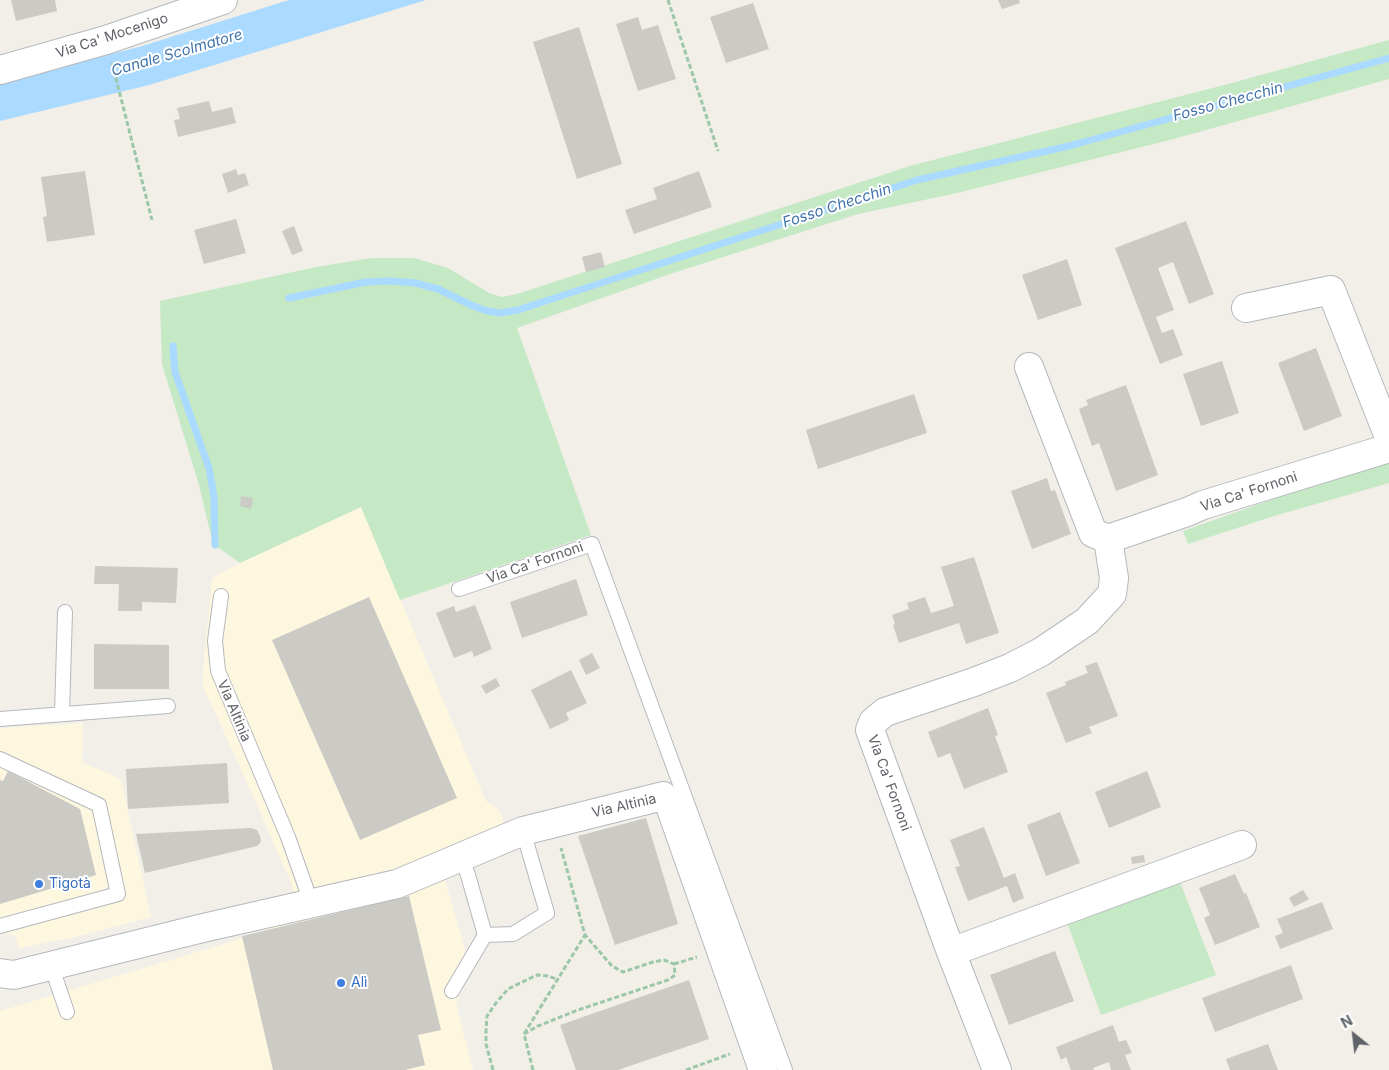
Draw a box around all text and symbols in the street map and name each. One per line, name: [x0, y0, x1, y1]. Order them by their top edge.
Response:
street label: Via Ca' Mocenigo: [54, 10, 170, 62]
water label: Canale Scolmatore: [109, 26, 245, 80]
water label: Fosso Checchin: [1171, 79, 1285, 125]
water label: Fosso Checchin: [780, 180, 894, 232]
street label: Via Ca' Fornoni: [1198, 468, 1300, 516]
street label: Via Ca' Fornoni: [485, 539, 585, 587]
street label: Via Altinia: [213, 678, 255, 744]
street label: Via Ca' Fornoni: [864, 733, 914, 833]
street label: Via Altinia: [590, 790, 658, 822]
place label: Tigotà: [49, 876, 91, 892]
marker: Tigotà: [33, 878, 45, 890]
place label: Alì: [351, 975, 367, 991]
marker: Alì: [335, 977, 347, 989]
north arrow: [1329, 1010, 1379, 1060]
text: N: [1338, 1011, 1355, 1031]

